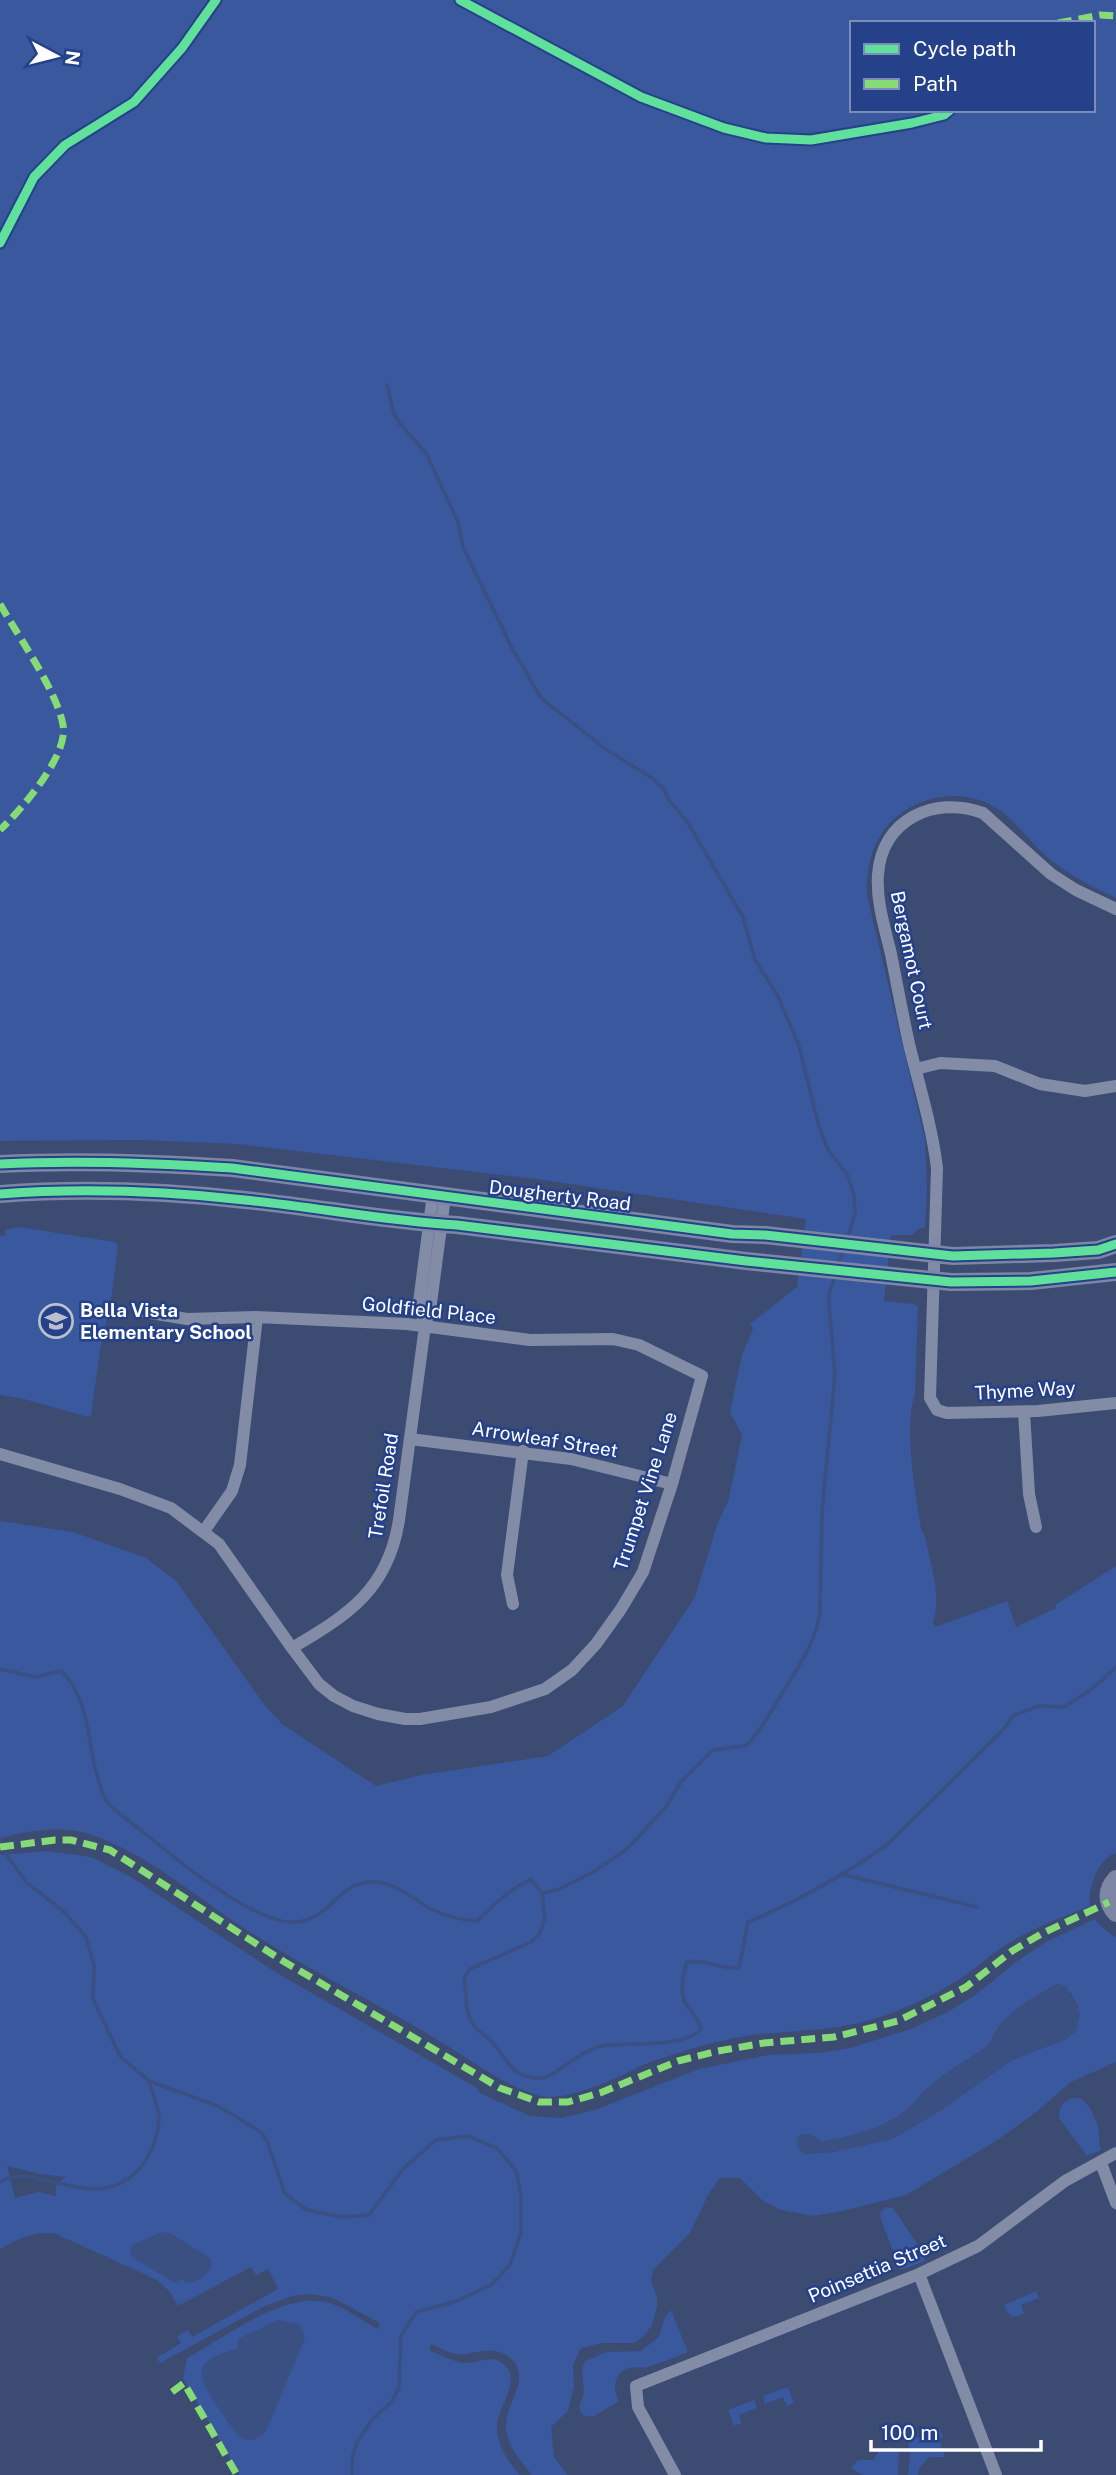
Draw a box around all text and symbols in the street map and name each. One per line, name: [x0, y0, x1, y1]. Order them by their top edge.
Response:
north arrow: [21, 21, 91, 91]
legend: [850, 21, 1095, 112]
text: Cycle path: [913, 36, 1016, 61]
text: N: [61, 49, 85, 67]
text: Path: [913, 71, 958, 96]
street label: Bergamot Court: [887, 889, 937, 1031]
street label: Dougherty Road: [488, 1175, 632, 1215]
street label: Goldfield Place: [361, 1292, 497, 1328]
place label: Bella Vista Elementary School: [80, 1299, 252, 1343]
school or university icon: Bella Vista Elementary School: [37, 1302, 75, 1340]
street label: Thyme Way: [974, 1376, 1076, 1404]
street label: Trumpet Vine Lane: [609, 1409, 681, 1573]
street label: Arrowleaf Street: [470, 1417, 620, 1461]
street label: Trefoil Road: [364, 1432, 402, 1540]
street label: Poinsettia Street: [805, 2229, 949, 2307]
scale bar: [871, 2408, 1041, 2452]
text: 100 m: [881, 2420, 938, 2445]

